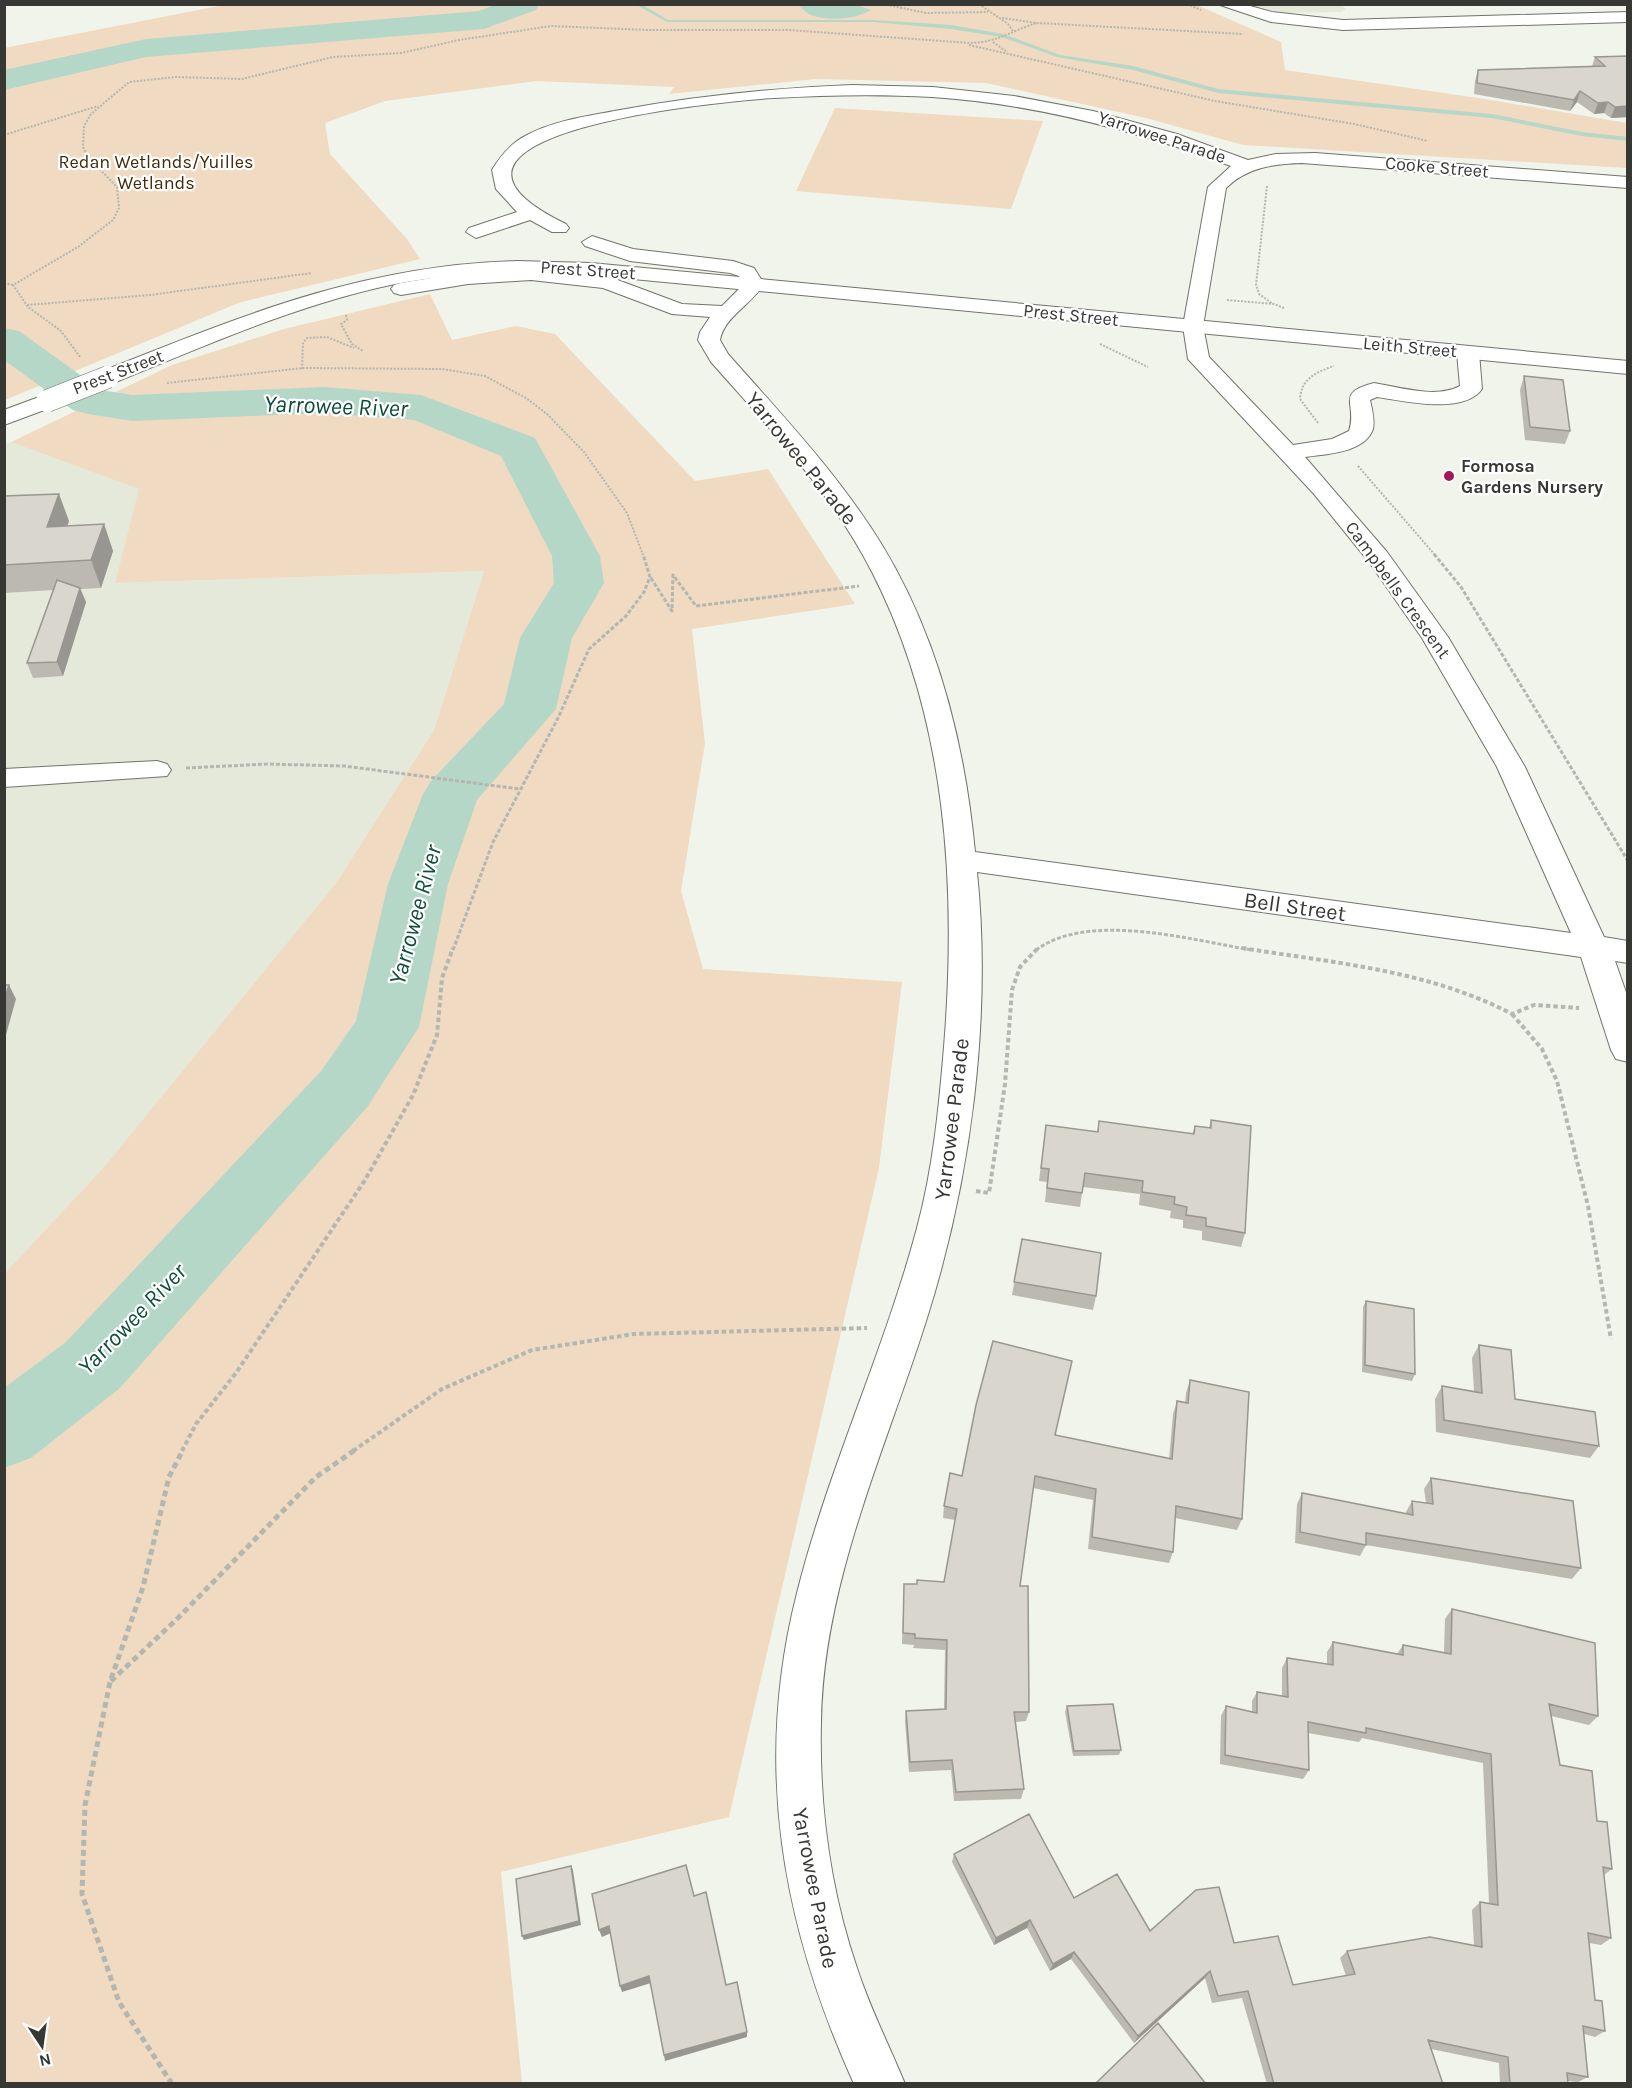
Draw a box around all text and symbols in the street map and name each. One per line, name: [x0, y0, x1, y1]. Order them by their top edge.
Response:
street label: Yarrowee Parade: [1095, 106, 1229, 168]
park label: Redan Wetlands/Yuilles Wetlands: [59, 151, 253, 194]
street label: Cooke Street: [1384, 152, 1490, 183]
street label: Prest Street: [540, 256, 637, 284]
street label: Prest Street: [1022, 299, 1120, 331]
street label: Leith Street: [1362, 332, 1458, 362]
street label: Prest Street: [69, 345, 167, 399]
street label: Yarrowee Parade: [740, 387, 863, 530]
water label: Yarrowee River: [264, 389, 409, 423]
place label: Formosa Gardens Nursery: [1461, 455, 1603, 498]
marker: Formosa Gardens Nursery: [1442, 469, 1456, 483]
street label: Campbells Crescent: [1341, 517, 1455, 663]
water label: Yarrowee River: [383, 841, 447, 988]
street label: Bell Street: [1242, 887, 1348, 927]
street label: Yarrowee Parade: [929, 1037, 975, 1202]
water label: Yarrowee River: [72, 1257, 193, 1380]
street label: Yarrowee Parade: [787, 1806, 843, 1971]
north arrow: [12, 2016, 72, 2076]
text: N: [38, 2050, 53, 2071]

